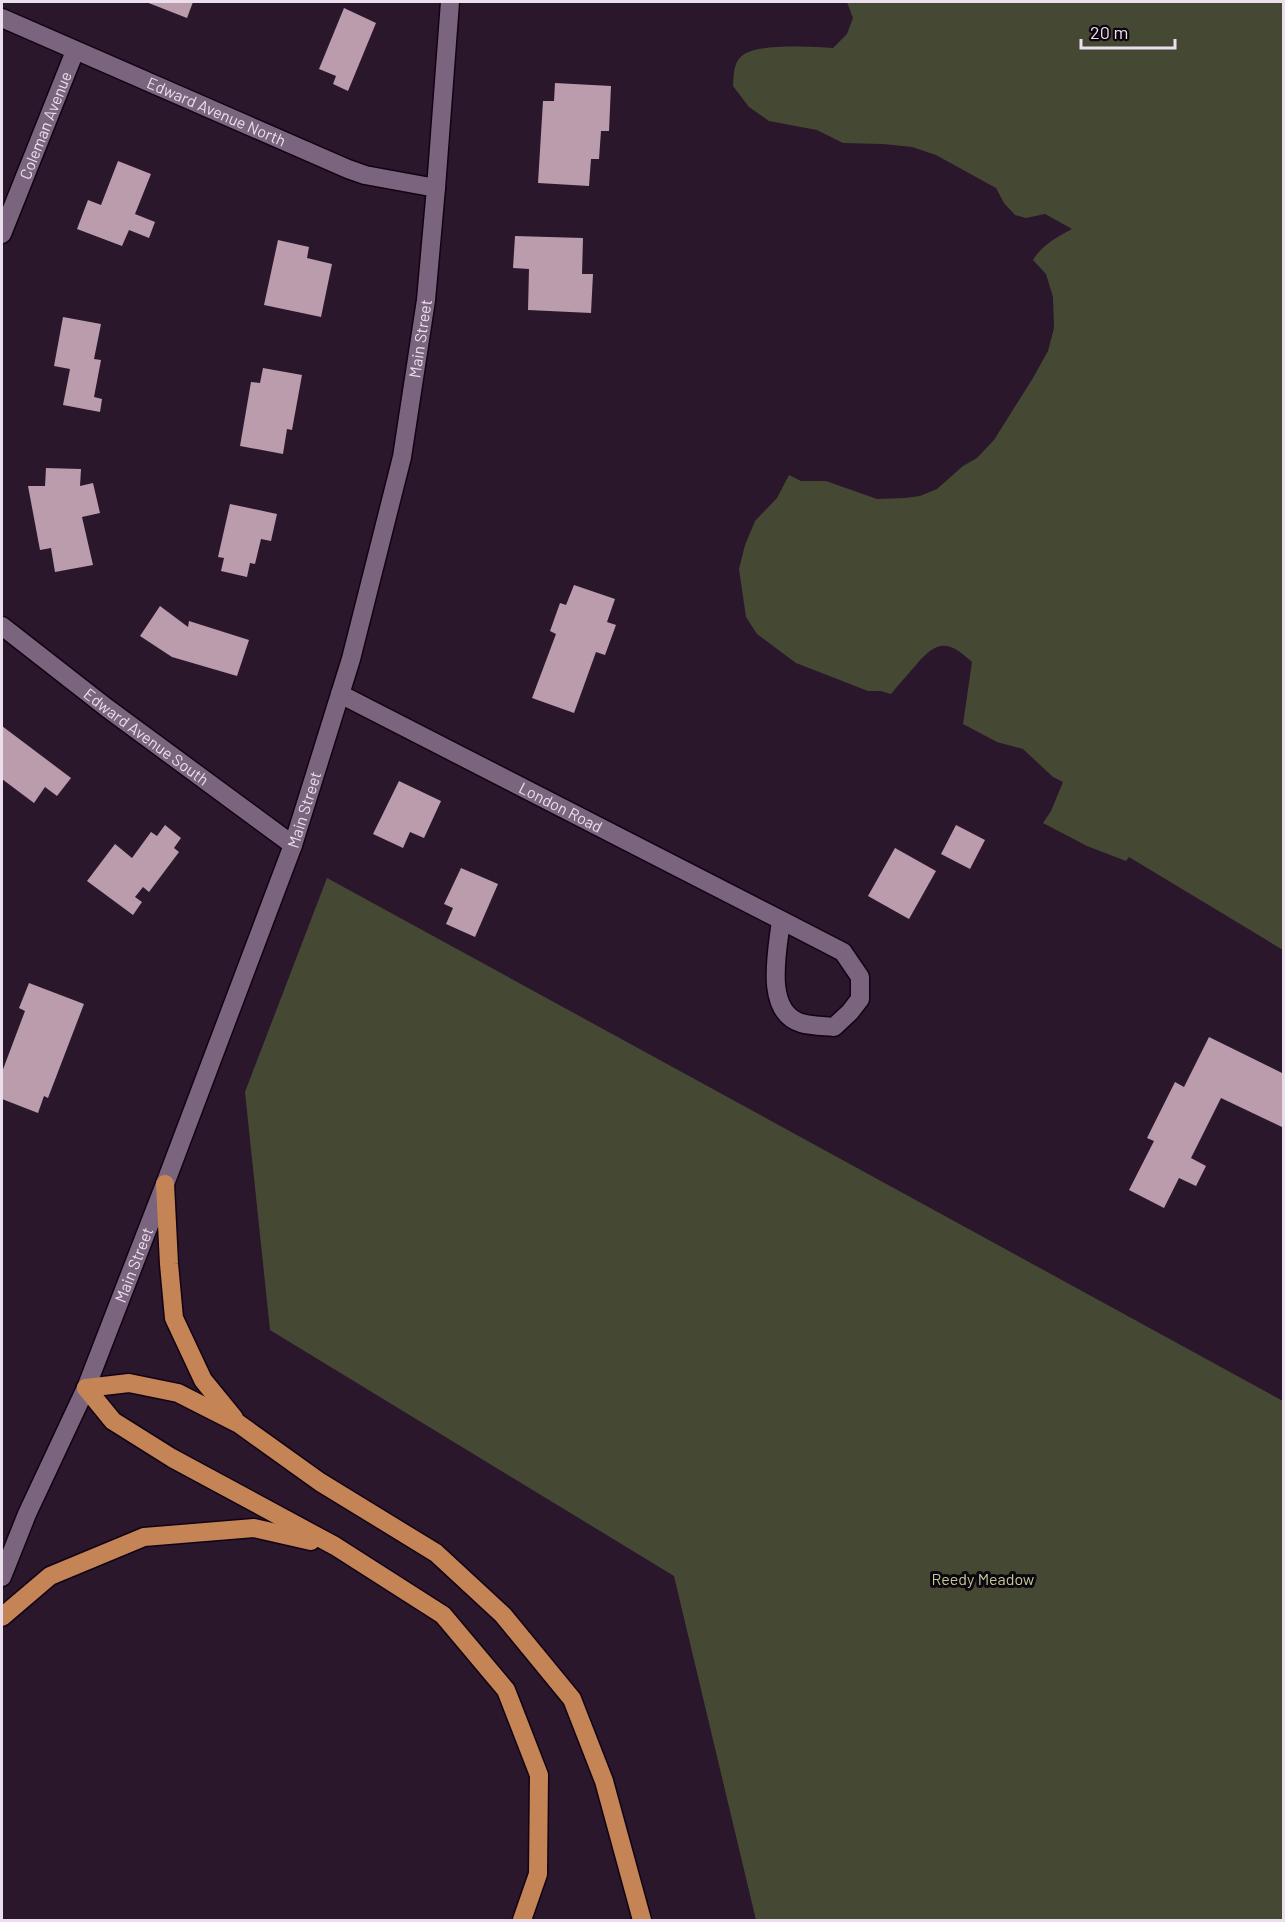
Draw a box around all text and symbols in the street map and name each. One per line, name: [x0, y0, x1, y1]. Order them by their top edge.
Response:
scale bar: [1081, 12, 1176, 50]
text: 20 m: [1090, 21, 1128, 43]
street label: Coleman Avenue: [15, 68, 75, 182]
street label: Edward Avenue North: [144, 72, 289, 150]
street label: Main Street: [404, 298, 435, 379]
street label: Edward Avenue South: [80, 684, 213, 789]
street label: Main Street: [283, 769, 324, 850]
street label: London Road: [516, 777, 606, 836]
street label: Main Street: [110, 1224, 156, 1305]
park label: Reedy Meadow: [932, 1569, 1035, 1588]

